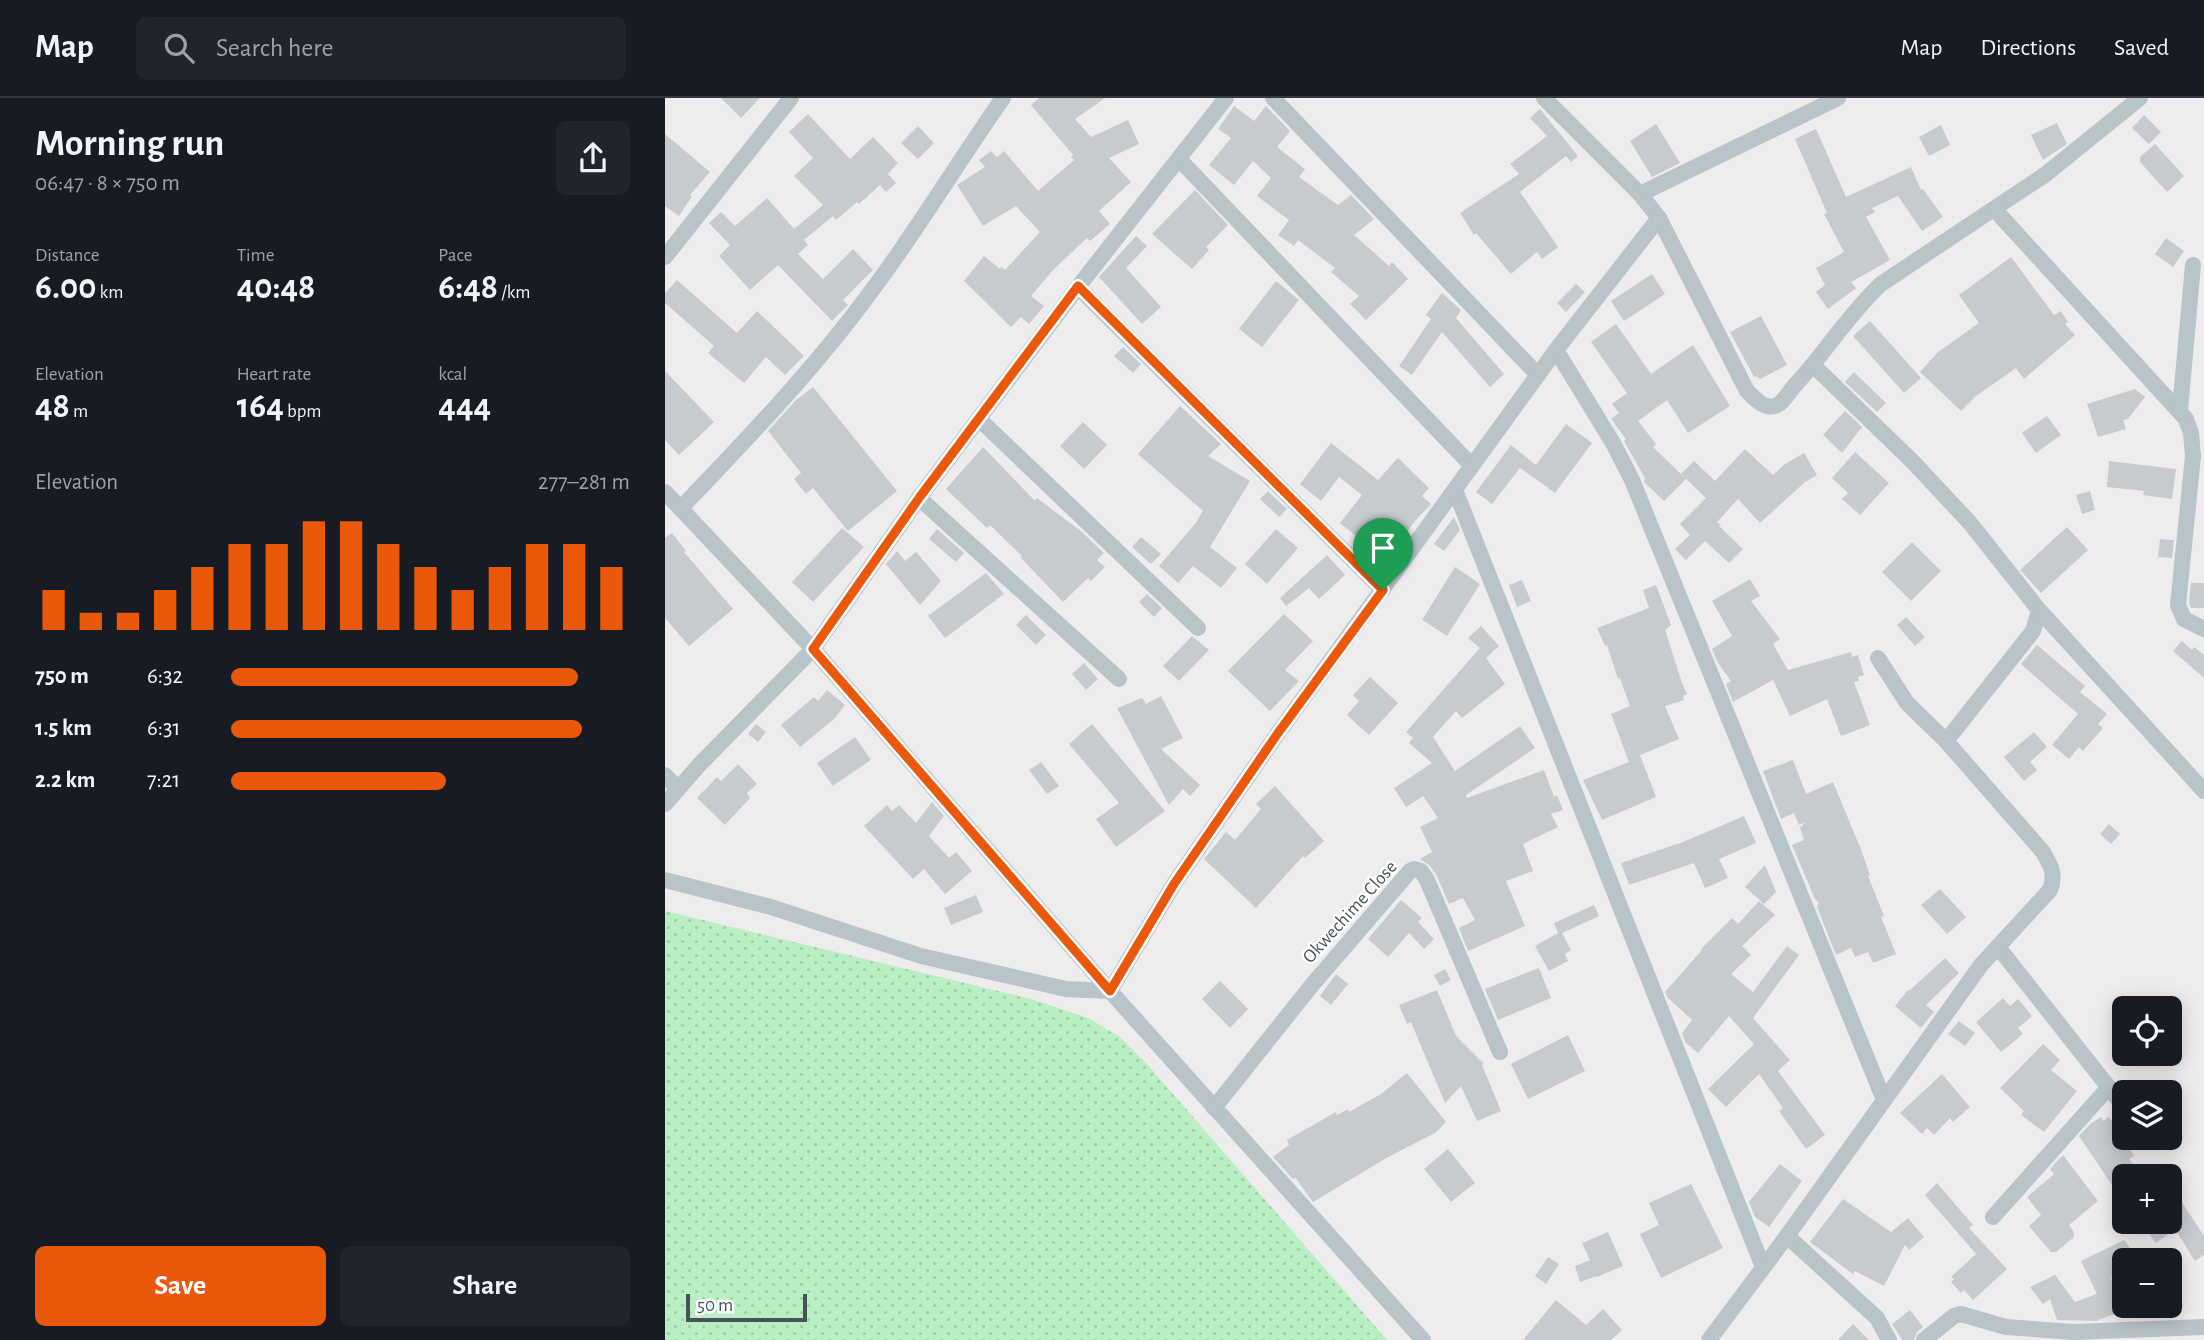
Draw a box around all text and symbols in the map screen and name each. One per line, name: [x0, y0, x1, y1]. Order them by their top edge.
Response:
search box: [136, 17, 626, 80]
icon: search: [160, 29, 198, 67]
text: Map: [35, 31, 94, 64]
text: Search here: [216, 35, 334, 61]
text: Map: [1900, 36, 1942, 60]
text: Directions: [1980, 36, 2076, 60]
text: Saved: [2114, 36, 2169, 60]
button: share: [556, 121, 630, 195]
text: Morning run: [35, 125, 224, 163]
text: 06:47 · 8 × 750 m: [35, 172, 180, 195]
text: Distance: [35, 246, 99, 265]
text: Time: [237, 246, 275, 265]
text: Pace: [438, 246, 473, 265]
text: 6.00: [35, 270, 96, 305]
text: 40:48: [237, 270, 315, 305]
text: 6:48: [438, 270, 498, 305]
text: km: [96, 283, 123, 302]
text: /km: [498, 283, 531, 302]
text: Elevation: [35, 365, 104, 384]
text: Heart rate: [237, 365, 311, 384]
text: kcal: [438, 365, 467, 384]
text: 48: [35, 389, 70, 424]
text: 164: [237, 389, 284, 424]
text: 444: [438, 389, 491, 424]
text: m: [70, 402, 88, 421]
text: bpm: [284, 402, 321, 421]
text: Elevation: [35, 471, 118, 494]
text: 277–281 m: [538, 471, 630, 494]
pin: [1353, 518, 1413, 590]
icon: arrive: [1364, 529, 1402, 567]
text: 750 m: [35, 665, 89, 688]
text: 6:32: [147, 665, 183, 688]
text: 1.5 km: [35, 717, 92, 740]
text: 6:31: [147, 717, 180, 740]
text: 2.2 km: [35, 769, 95, 792]
text: 7:21: [147, 769, 180, 792]
street label: Okwechime Close: [1299, 857, 1401, 967]
map controls: [2112, 996, 2182, 1318]
button: locate: [2112, 996, 2182, 1066]
button: layers: [2112, 1080, 2182, 1150]
button: +: [2112, 1164, 2182, 1234]
button: Save: [35, 1246, 326, 1326]
button: Share: [340, 1246, 630, 1326]
button: −: [2112, 1248, 2182, 1318]
scale bar: [686, 1291, 807, 1323]
text: 50 m: [697, 1296, 733, 1315]

